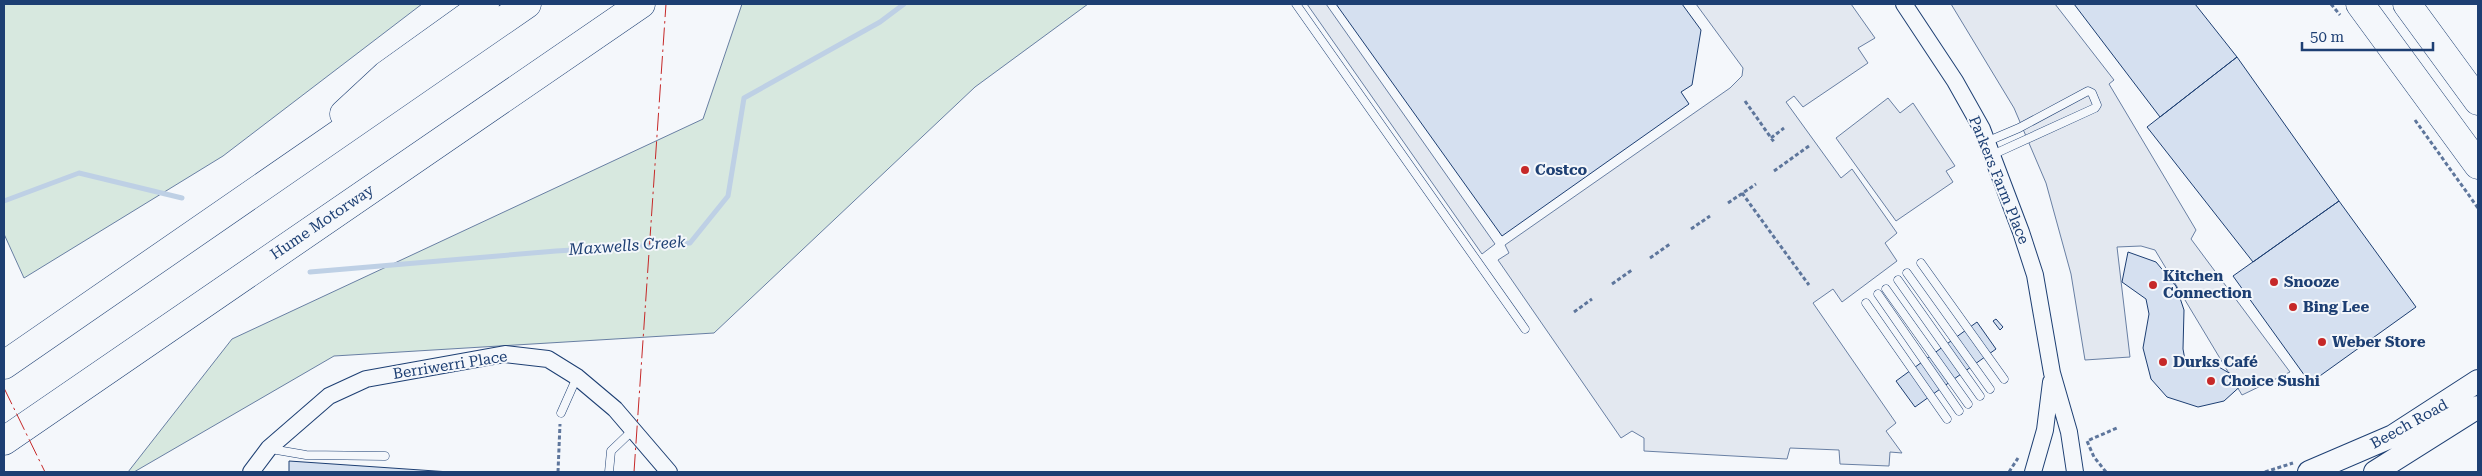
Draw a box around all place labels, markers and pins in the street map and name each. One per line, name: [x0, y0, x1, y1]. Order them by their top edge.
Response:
place label: Costco: [1535, 161, 1587, 179]
marker: Costco: [1519, 164, 1531, 176]
place label: Kitchen Connection: [2163, 267, 2252, 302]
place label: Snooze: [2284, 273, 2340, 291]
marker: Snooze: [2268, 276, 2280, 288]
marker: Kitchen Connection: [2147, 279, 2159, 291]
place label: Bing Lee: [2303, 298, 2369, 316]
marker: Bing Lee: [2287, 301, 2299, 313]
place label: Weber Store: [2332, 333, 2426, 351]
marker: Weber Store: [2316, 336, 2328, 348]
place label: Durks Café: [2173, 353, 2258, 371]
marker: Durks Café: [2157, 356, 2169, 368]
place label: Choice Sushi: [2221, 372, 2320, 390]
marker: Choice Sushi: [2205, 375, 2217, 387]

